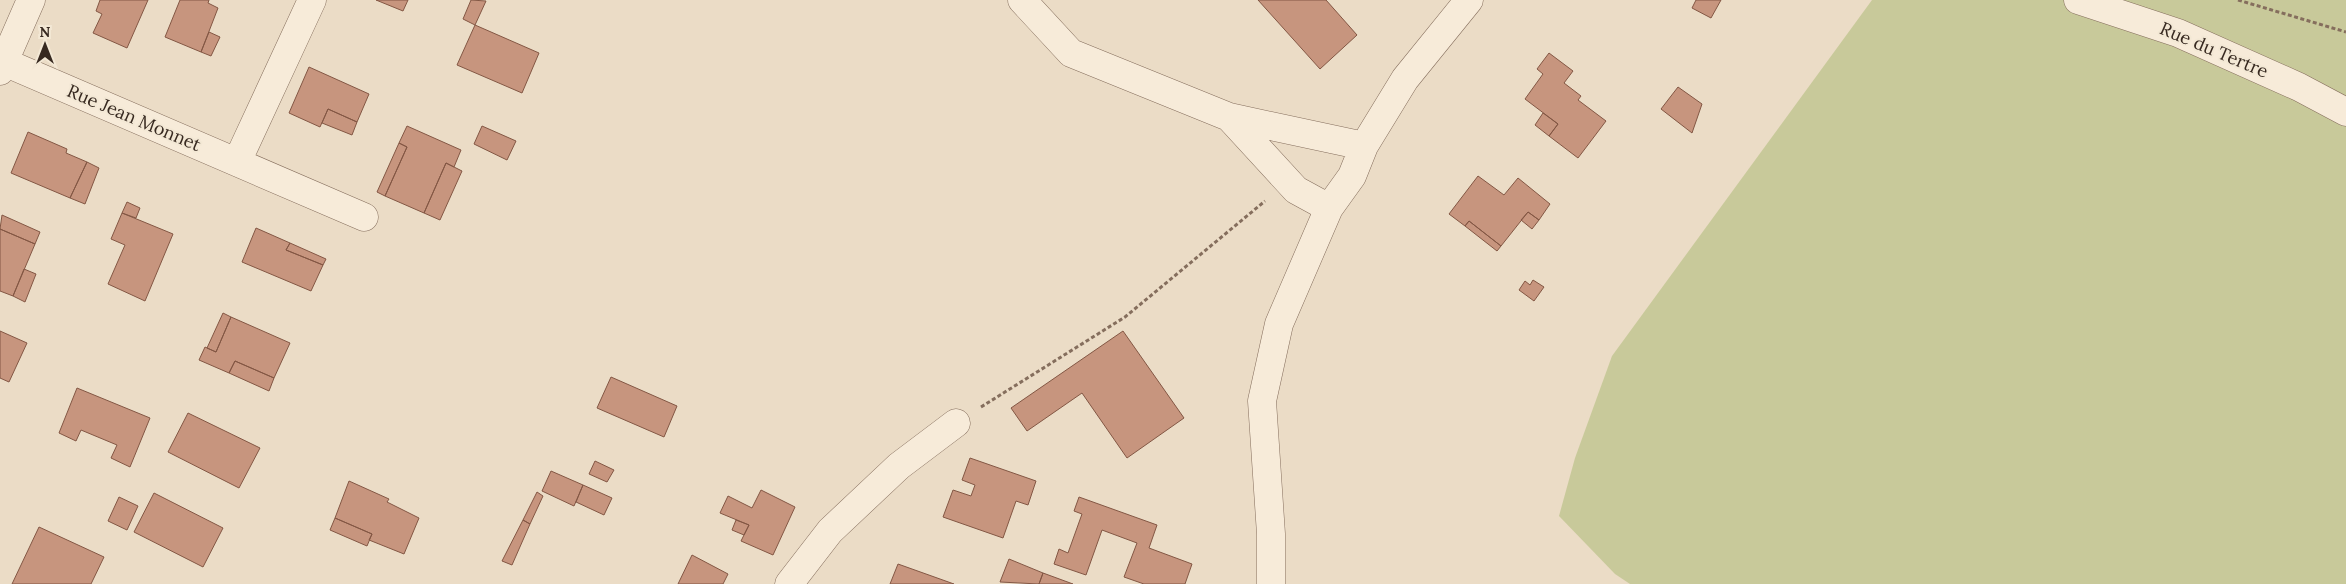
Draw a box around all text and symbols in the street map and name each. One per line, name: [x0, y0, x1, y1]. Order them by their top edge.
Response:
street label: Rue du Tertre: [2157, 16, 2272, 83]
north arrow: [20, 20, 70, 70]
text: N: [40, 23, 51, 41]
street label: Rue Jean Monnet: [64, 79, 205, 156]

